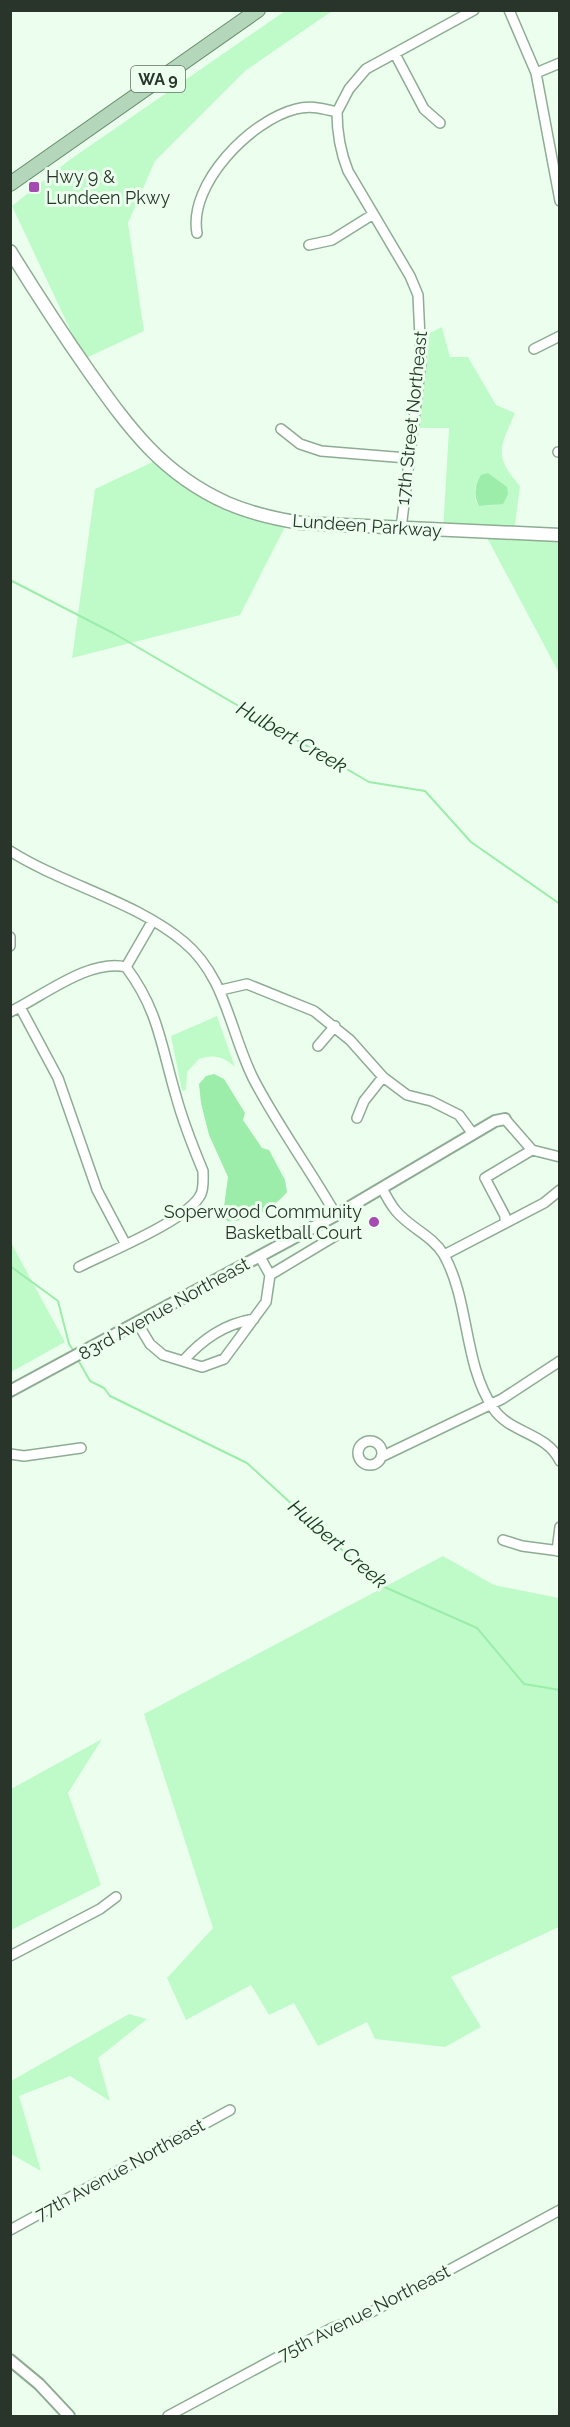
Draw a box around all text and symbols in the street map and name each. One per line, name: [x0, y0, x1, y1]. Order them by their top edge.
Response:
road number: WA 9: [131, 66, 185, 92]
place label: Hwy 9 & Lundeen Pkwy: [46, 166, 170, 208]
marker: Hwy 9 & Lundeen Pkwy: [27, 180, 41, 194]
street label: 17th Street Northeast: [392, 330, 431, 506]
street label: Lundeen Parkway: [292, 510, 443, 541]
water label: Hulbert Creek: [233, 696, 352, 778]
place label: Soperwood Community Basketball Court: [164, 1201, 362, 1243]
marker: Soperwood Community Basketball Court: [367, 1215, 381, 1229]
street label: 83rd Avenue Northeast: [75, 1253, 253, 1364]
water label: Hulbert Creek: [284, 1494, 393, 1594]
street label: 77th Avenue Northeast: [32, 2114, 208, 2225]
street label: 75th Avenue Northeast: [274, 2260, 453, 2365]

